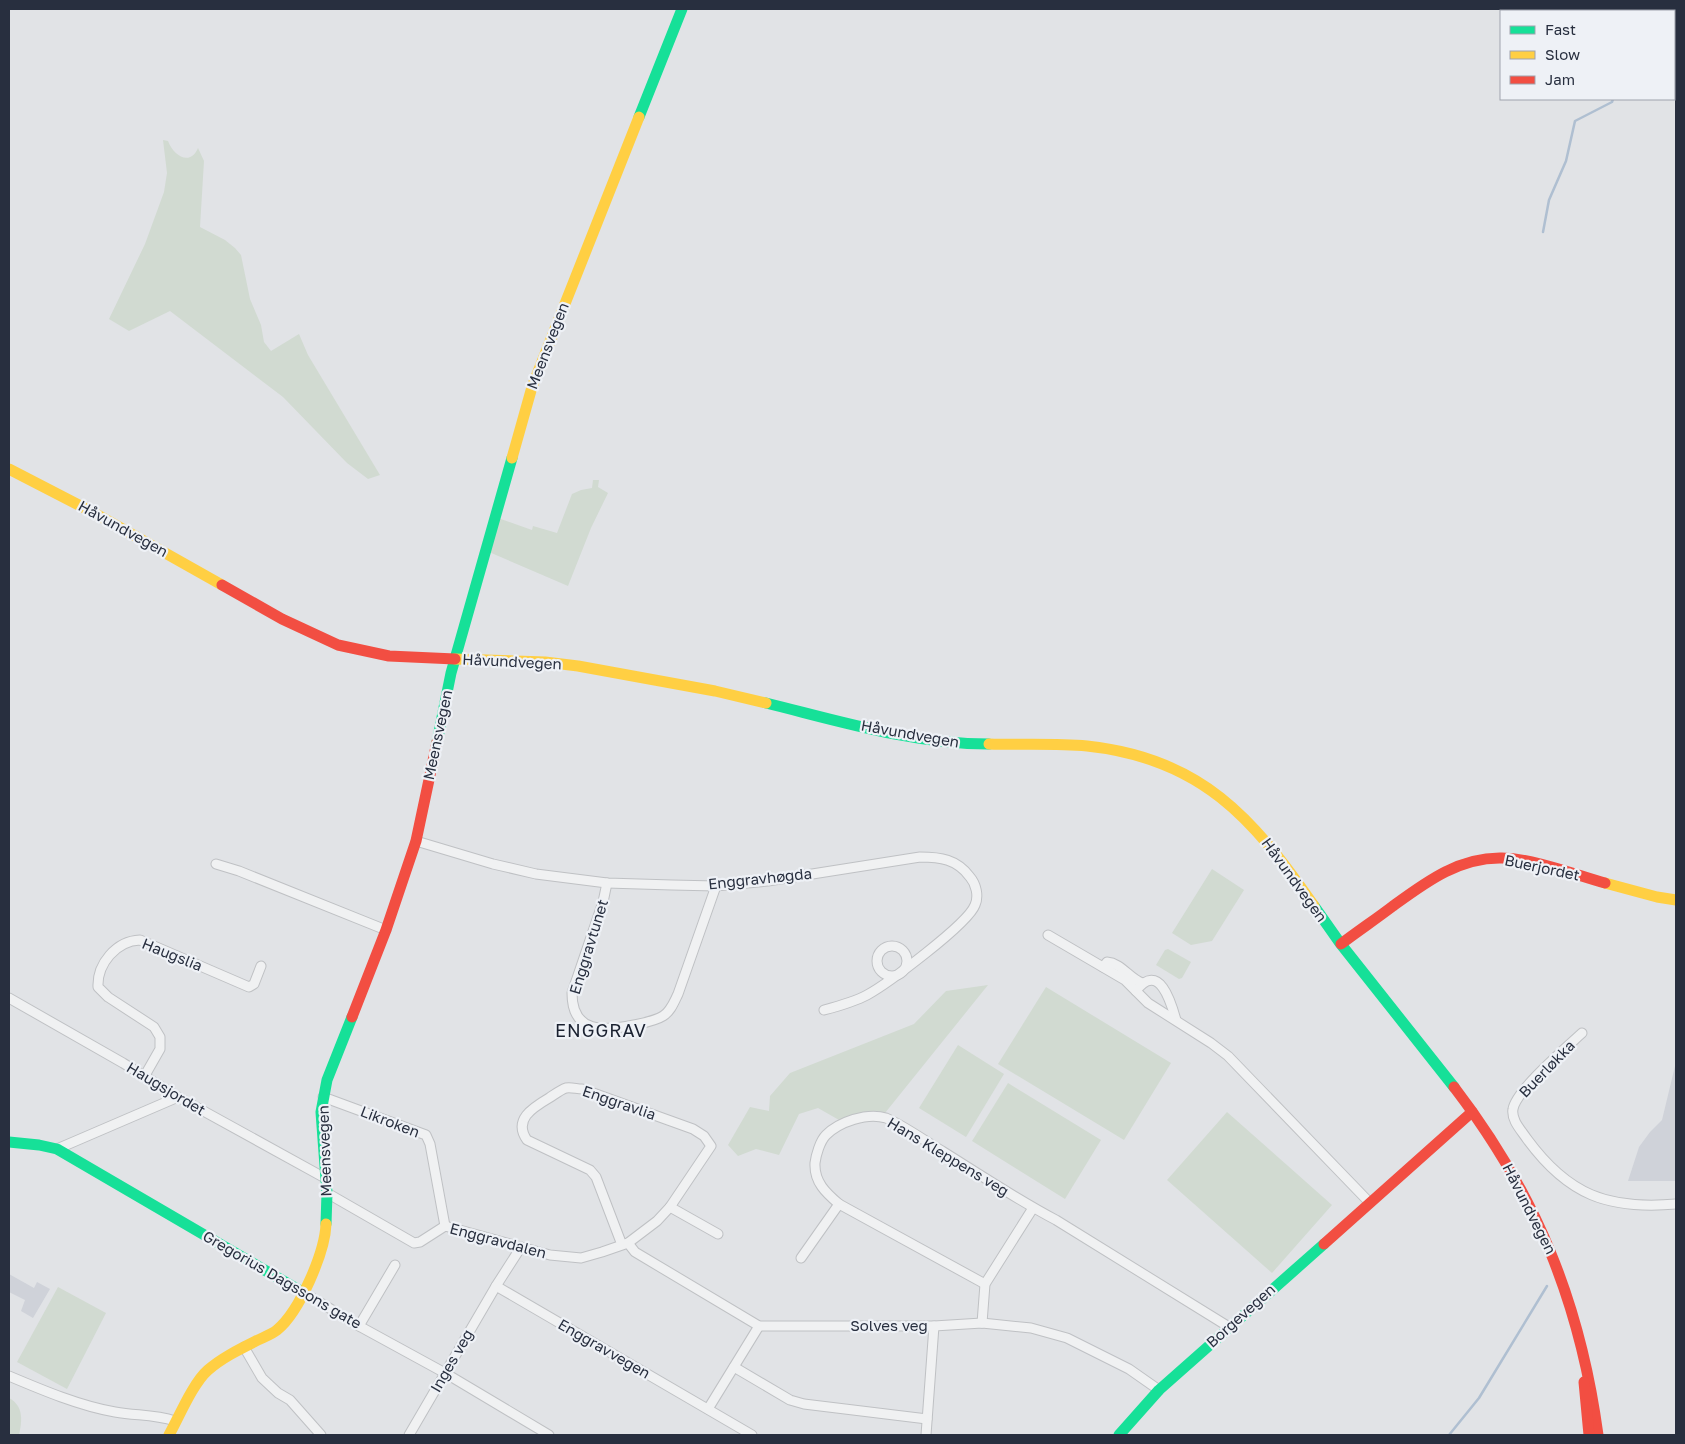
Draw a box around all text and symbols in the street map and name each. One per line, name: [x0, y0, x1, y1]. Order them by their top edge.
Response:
legend: [1500, 10, 1675, 100]
text: Fast: [1545, 20, 1576, 38]
text: Slow: [1545, 45, 1580, 63]
text: Jam: [1545, 70, 1575, 88]
street label: Meensvegen: [522, 300, 572, 392]
street label: Håvundvegen: [76, 496, 171, 560]
street label: Håvundvegen: [462, 649, 562, 673]
street label: Meensvegen: [419, 688, 455, 781]
street label: Håvundvegen: [860, 716, 961, 751]
street label: Håvundvegen: [1258, 834, 1331, 925]
street label: Buerjordet: [1503, 850, 1581, 884]
street label: Enggravhøgda: [707, 864, 813, 892]
street label: Enggravtunet: [565, 897, 611, 996]
street label: Haugslia: [140, 934, 205, 974]
district label: ENGGRAV: [555, 1019, 647, 1041]
street label: Buerløkka: [1515, 1036, 1578, 1101]
street label: Haugsjordet: [124, 1058, 209, 1119]
street label: Enggravlia: [580, 1081, 658, 1123]
street label: Likroken: [358, 1102, 422, 1141]
street label: Meensvegen: [313, 1105, 335, 1197]
street label: Hans Kleppens veg: [885, 1113, 1012, 1200]
street label: Håvundvegen: [1499, 1160, 1560, 1257]
street label: Enggravdalen: [448, 1219, 548, 1262]
street label: Gregorius Dagssons gate: [200, 1226, 365, 1332]
street label: Borgevegen: [1202, 1280, 1278, 1351]
street label: Enggravvegen: [555, 1314, 654, 1382]
street label: Solves veg: [850, 1316, 928, 1334]
street label: Inges veg: [426, 1326, 476, 1395]

